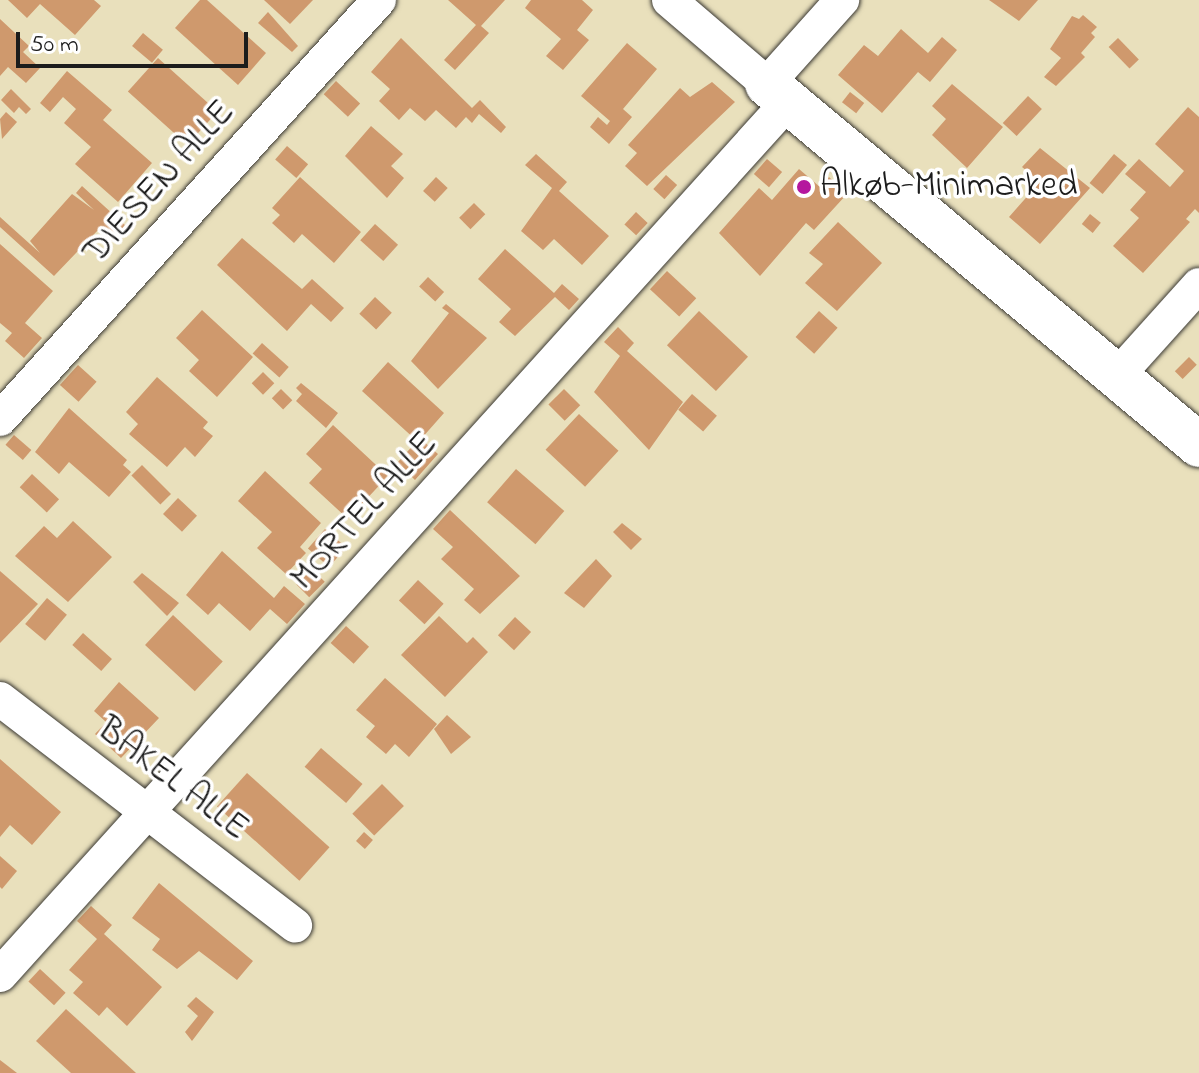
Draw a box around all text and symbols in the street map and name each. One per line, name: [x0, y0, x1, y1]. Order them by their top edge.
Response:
scale bar: [20, 16, 252, 66]
text: 50 m: [30, 28, 79, 63]
street label: DIESEN ALLE: [75, 92, 245, 274]
place label: Alkøb-Minimarked: [820, 165, 1077, 209]
marker: Alkøb-Minimarked: [795, 178, 813, 196]
street label: MORTEL ALLE: [282, 424, 448, 600]
street label: BAKEL ALLE: [88, 709, 256, 851]

